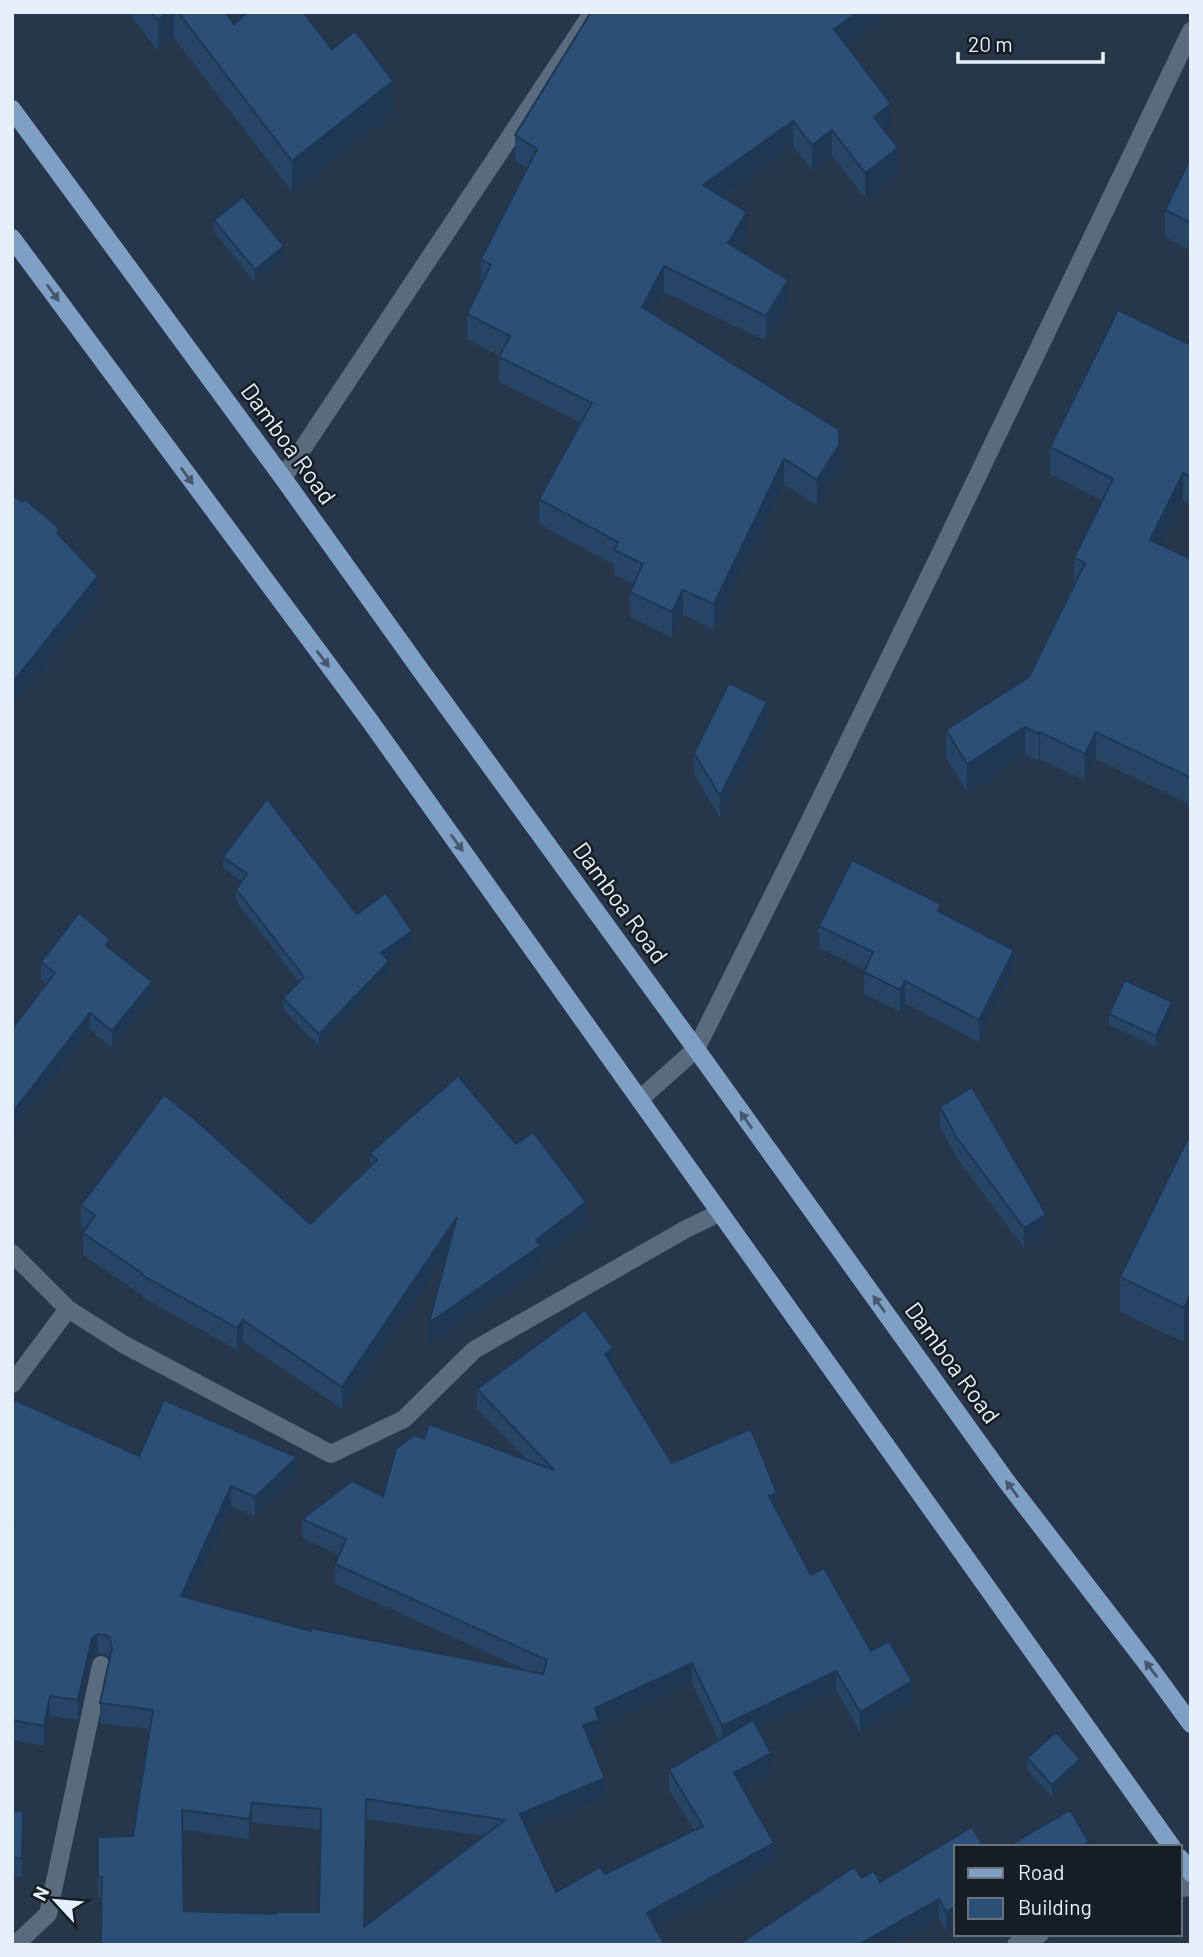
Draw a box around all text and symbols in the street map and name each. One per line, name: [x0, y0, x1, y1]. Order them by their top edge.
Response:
scale bar: [958, 21, 1103, 65]
text: 20 m: [968, 31, 1013, 56]
one-way arrow: [45, 284, 59, 302]
street label: Damboa Road: [235, 377, 343, 509]
one-way arrow: [180, 467, 194, 485]
one-way arrow: [316, 649, 330, 668]
one-way arrow: [450, 834, 464, 852]
street label: Damboa Road: [567, 836, 675, 968]
one-way arrow: [739, 1111, 753, 1129]
one-way arrow: [873, 1295, 887, 1313]
street label: Damboa Road: [899, 1296, 1007, 1428]
one-way arrow: [1005, 1480, 1020, 1498]
one-way arrow: [1144, 1660, 1158, 1678]
legend: [954, 1845, 1182, 1936]
text: Road: [1018, 1859, 1064, 1884]
north arrow: [21, 1866, 91, 1936]
text: N: [27, 1883, 53, 1904]
text: Building: [1018, 1894, 1092, 1919]

